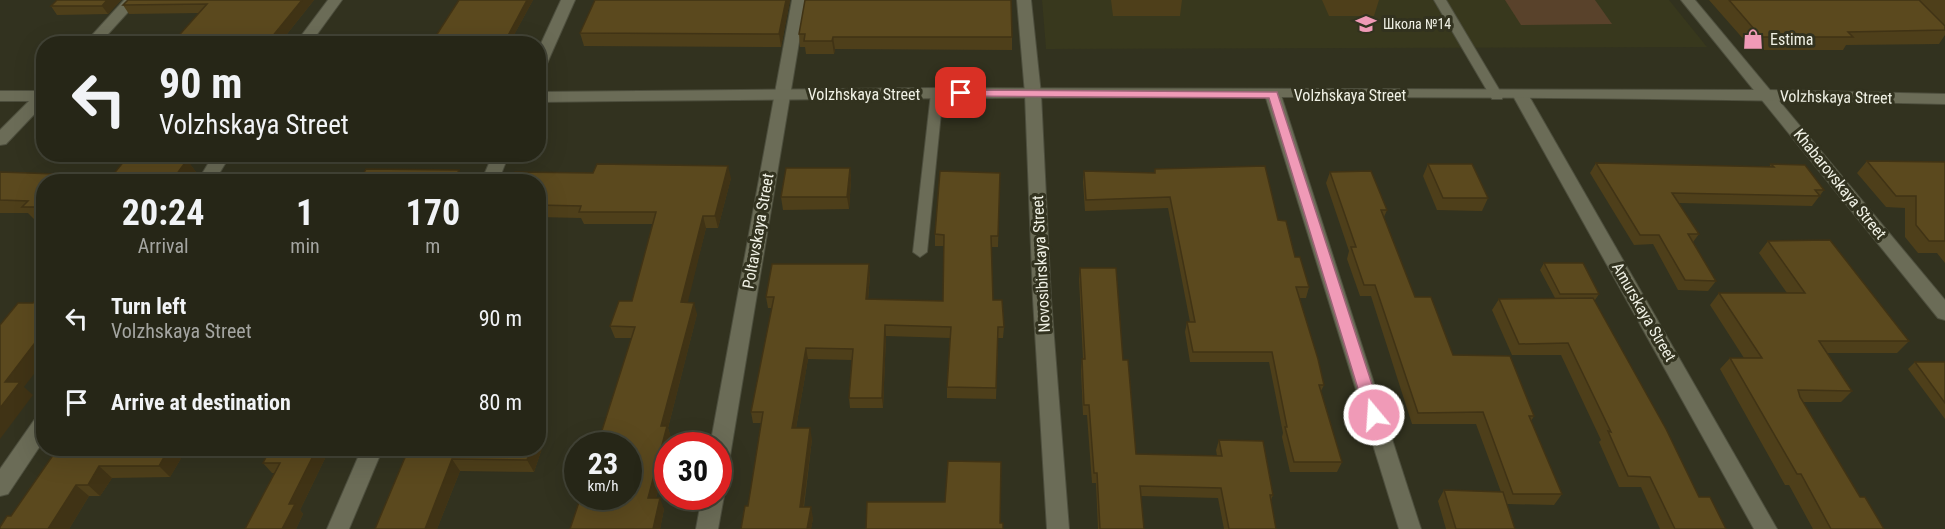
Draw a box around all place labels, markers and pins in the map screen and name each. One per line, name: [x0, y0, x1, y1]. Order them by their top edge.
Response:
school or university icon: Школа №14: [1354, 12, 1378, 36]
place label: Школа №14: [1383, 16, 1451, 32]
shop icon: Estima: [1741, 27, 1765, 51]
place label: Estima: [1770, 30, 1813, 49]
pin: [935, 67, 986, 118]

